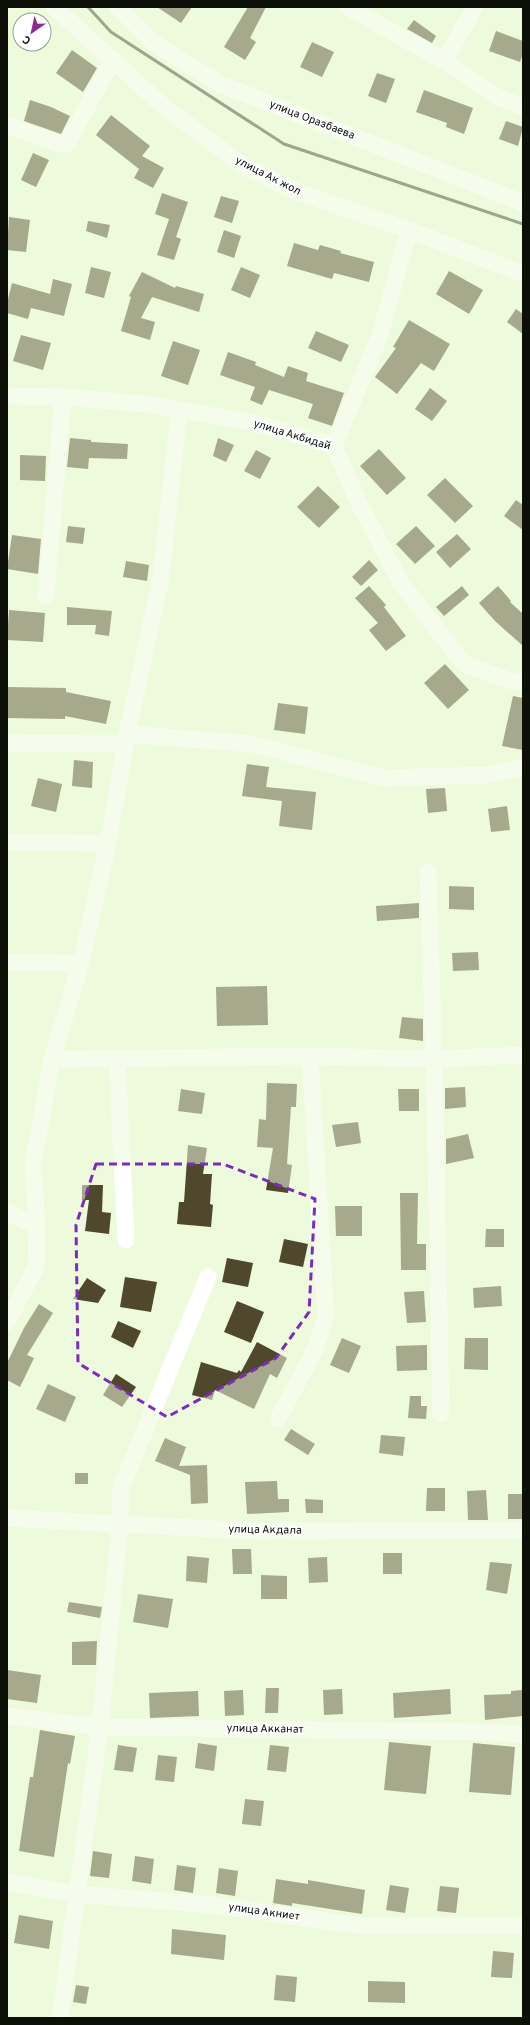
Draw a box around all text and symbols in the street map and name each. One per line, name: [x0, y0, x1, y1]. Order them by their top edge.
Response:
north arrow: [12, 12, 52, 52]
text: С: [20, 32, 34, 47]
street label: улица Оразбаева: [267, 97, 357, 143]
street label: улица Ак жол: [233, 153, 303, 199]
street label: улица Акбидай: [252, 417, 332, 453]
street label: улица Акдала: [228, 1522, 302, 1538]
street label: улица Акканат: [226, 1721, 304, 1737]
street label: улица Акниет: [228, 1900, 300, 1924]

